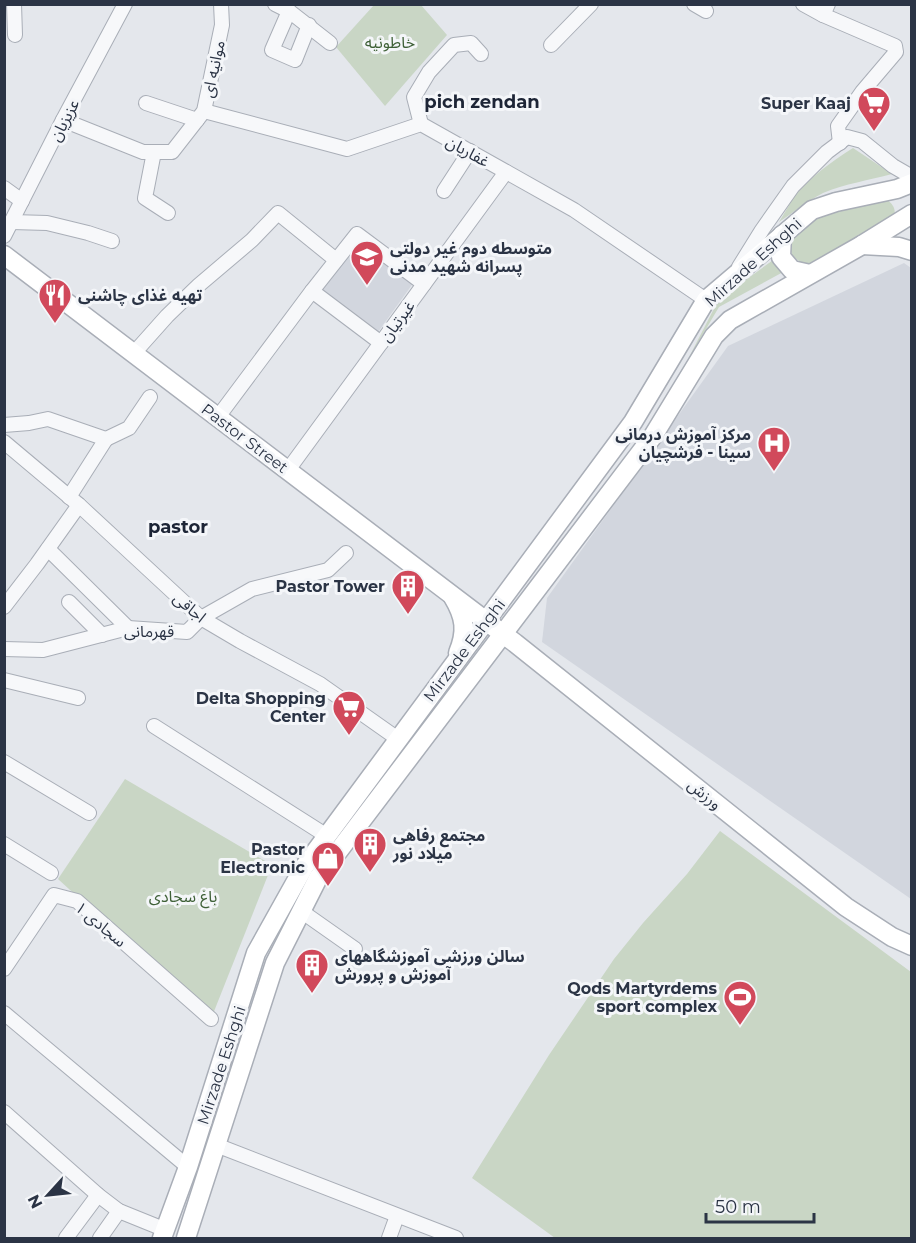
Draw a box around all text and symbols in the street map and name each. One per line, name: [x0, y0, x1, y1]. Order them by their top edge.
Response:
park label: خاطونیه: [365, 33, 415, 52]
street label: موانیه ای: [198, 39, 229, 99]
supermarket icon: Super Kaaj: [856, 85, 892, 132]
district label: pich zendan: [424, 91, 540, 113]
place label: Super Kaaj: [761, 94, 851, 113]
street label: عزیزیان: [46, 96, 83, 145]
street label: غفاریان: [443, 132, 493, 171]
street label: Mirzade Eshghi: [701, 214, 806, 311]
school or university icon: متوسطه دوم غیر دولتی پسرانه شهید مدنی: [349, 239, 385, 286]
place label: متوسطه دوم غیر دولتی پسرانه شهید مدنی: [390, 239, 552, 277]
restaurant icon: تهیه غذای چاشنی: [37, 277, 73, 324]
place label: تهیه غذای چاشنی: [78, 286, 202, 306]
street label: غیرتیان: [376, 297, 419, 346]
street label: Pastor Street: [198, 400, 292, 477]
place label: مرکز آموزش درمانی سینا - فرشچیان: [615, 425, 751, 463]
hospital icon: مرکز آموزش درمانی سینا - فرشچیان: [756, 425, 792, 472]
district label: pastor: [148, 516, 208, 538]
building icon: Pastor Tower: [390, 568, 426, 615]
place label: Pastor Tower: [276, 577, 385, 596]
street label: اجاقی: [169, 588, 210, 626]
street label: Mirzade Eshghi: [420, 595, 509, 705]
street label: قهرمانی: [124, 622, 174, 641]
place label: Delta Shopping Center: [196, 689, 326, 726]
supermarket icon: Delta Shopping Center: [331, 689, 367, 736]
street label: ورزش: [684, 775, 725, 814]
building icon: مجتمع رفاهی میلاد نور: [352, 826, 388, 873]
place label: مجتمع رفاهی میلاد نور: [392, 826, 485, 863]
place label: Pastor Electronic: [220, 840, 306, 877]
shop icon: Pastor Electronic: [310, 840, 346, 887]
park label: باغ سجادی: [149, 887, 217, 909]
street label: سجادی ۱: [71, 898, 130, 951]
building icon: سالن ورزشی آموزشگاههای آموزش و پرورش: [294, 947, 330, 994]
place label: سالن ورزشی آموزشگاههای آموزش و پرورش: [335, 947, 525, 985]
place label: Qods Martyrdems sport complex: [567, 979, 718, 1016]
sports icon: Qods Martyrdems sport complex: [722, 979, 758, 1026]
street label: Mirzade Eshghi: [193, 1003, 250, 1127]
north arrow: [18, 1165, 78, 1225]
scale bar: [706, 1186, 814, 1224]
text: N: [24, 1192, 46, 1212]
text: 50 m: [715, 1196, 761, 1218]

